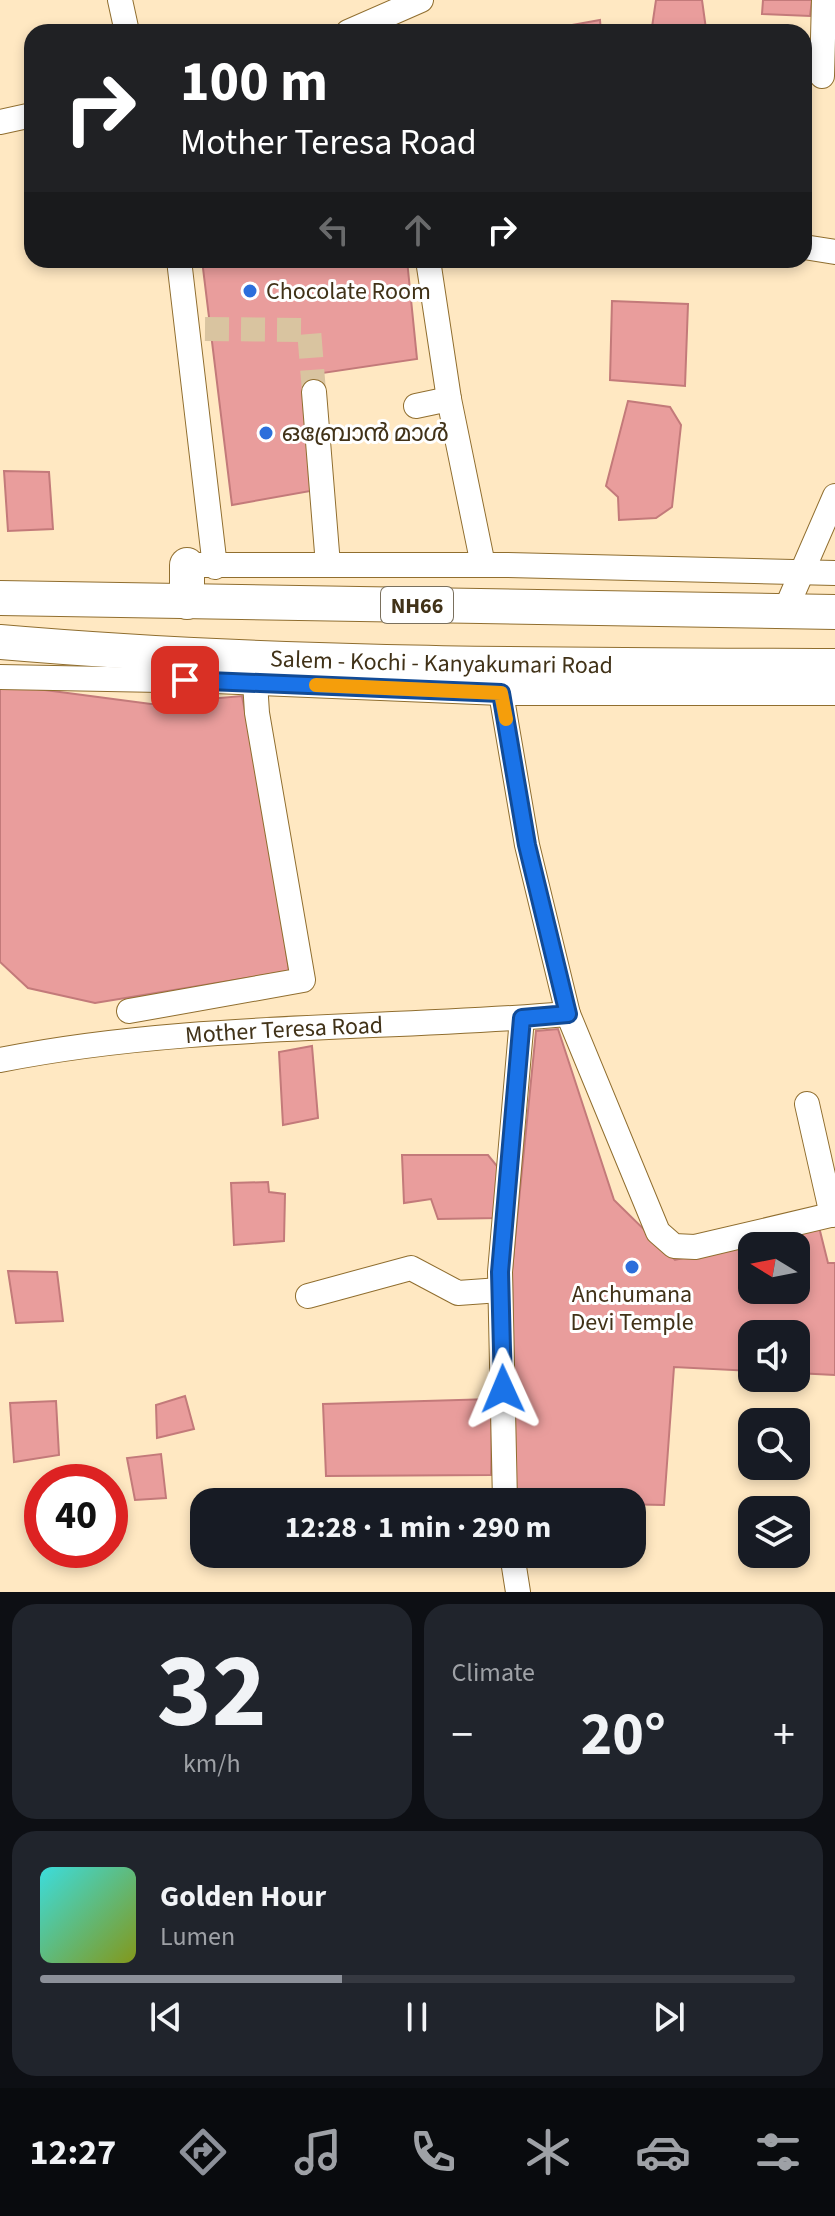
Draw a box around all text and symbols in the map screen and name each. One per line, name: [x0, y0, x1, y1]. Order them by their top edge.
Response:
text: 100 m: [180, 43, 328, 122]
icon: right: [48, 56, 152, 160]
text: Mother Teresa Road: [180, 117, 477, 168]
icon: left: [312, 208, 356, 252]
icon: ahead: [396, 208, 440, 252]
icon: right: [480, 208, 524, 252]
place label: Chocolate Room: [266, 274, 431, 309]
marker: Chocolate Room: [241, 282, 259, 300]
place label: ഒബ്രോൻ മാൾ: [282, 416, 449, 451]
marker: ഒബ്രോൻ മാൾ: [257, 424, 275, 442]
road number: NH66: [381, 587, 453, 623]
street label: Salem - Kochi - Kanyakumari Road: [269, 641, 613, 683]
pin: [151, 646, 219, 714]
icon: arrive: [163, 658, 207, 702]
street label: Mother Teresa Road: [184, 1008, 384, 1053]
north arrow: [738, 1232, 810, 1304]
map controls: [738, 1232, 810, 1568]
marker: Anchumana Devi Temple: [623, 1258, 641, 1276]
place label: Anchumana Devi Temple: [570, 1277, 694, 1340]
button: sound: [738, 1320, 810, 1392]
position arrow: [461, 1347, 545, 1431]
button: search: [738, 1408, 810, 1480]
speed limit sign: 40: [24, 1464, 128, 1568]
button: layers: [738, 1496, 810, 1568]
text: 12:28 · 1 min · 290 m: [285, 1506, 551, 1549]
text: 32: [157, 1619, 267, 1767]
text: Climate: [452, 1654, 535, 1691]
text: 20°: [581, 1693, 666, 1778]
text: −: [452, 1704, 473, 1767]
text: +: [773, 1704, 795, 1767]
text: km/h: [183, 1745, 241, 1782]
text: Golden Hour: [160, 1875, 326, 1918]
text: Lumen: [160, 1918, 235, 1955]
icon: previous: [144, 1995, 188, 2039]
icon: pause: [395, 1995, 439, 2039]
icon: next: [647, 1995, 691, 2039]
icon: directions: [175, 2124, 231, 2180]
icon: music: [290, 2124, 346, 2180]
icon: phone: [405, 2124, 461, 2180]
icon: climate: [520, 2124, 576, 2180]
icon: car: [635, 2124, 691, 2180]
icon: filters: [750, 2124, 806, 2180]
text: 12:27: [29, 2127, 116, 2178]

